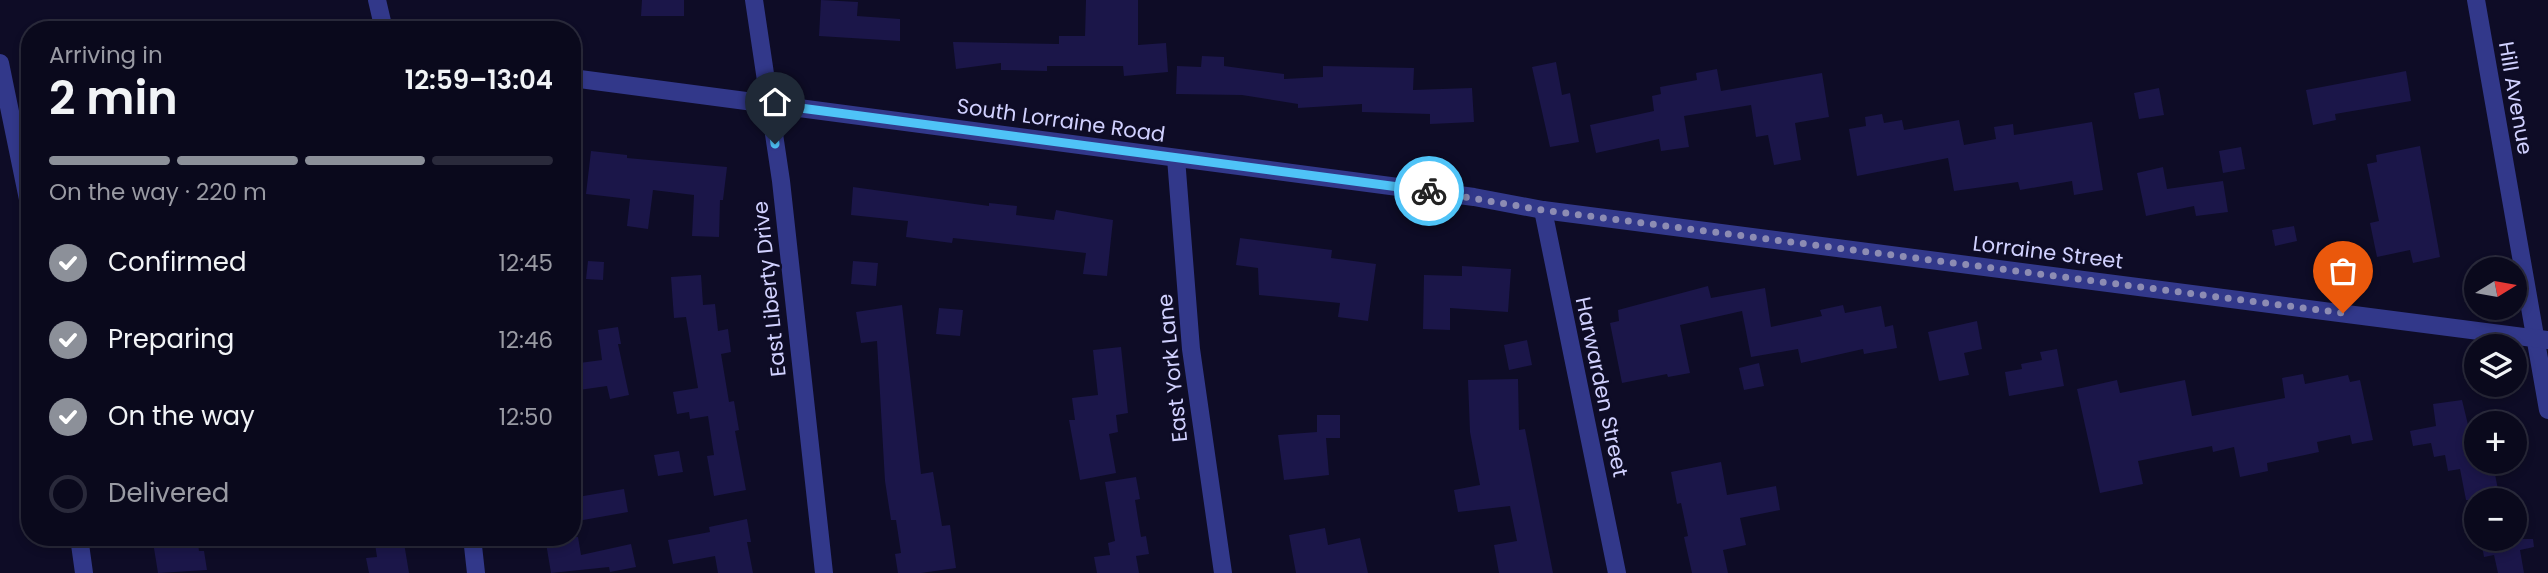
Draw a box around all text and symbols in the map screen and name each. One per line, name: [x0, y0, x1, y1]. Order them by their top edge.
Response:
text: Arriving in: [49, 39, 163, 71]
street label: Hill Avenue: [2492, 39, 2540, 157]
text: 12:59–13:04: [405, 62, 553, 98]
text: 2 min: [49, 66, 178, 130]
pin: [745, 72, 805, 144]
icon: home: [756, 83, 794, 121]
street label: South Lorraine Road: [955, 91, 1167, 149]
courier: [1394, 156, 1464, 226]
icon: bike: [1410, 172, 1448, 210]
text: On the way · 220 m: [49, 176, 267, 208]
street label: East Liberty Drive: [745, 200, 793, 378]
street label: Lorraine Street: [1971, 228, 2125, 276]
pin: [2313, 241, 2373, 313]
icon: check: [49, 244, 87, 282]
text: Confirmed: [108, 244, 246, 280]
text: 12:45: [499, 247, 553, 279]
icon: bag: [2324, 252, 2362, 290]
north arrow: [2464, 257, 2527, 320]
map controls: [2464, 257, 2527, 551]
street label: East York Lane: [1150, 292, 1194, 444]
street label: Harwarden Street: [1569, 294, 1635, 480]
icon: check: [49, 321, 87, 359]
text: Preparing: [108, 321, 234, 357]
text: 12:46: [498, 324, 553, 356]
button: layers: [2464, 334, 2527, 397]
icon: check: [49, 398, 87, 436]
text: On the way: [108, 398, 255, 434]
text: 12:50: [499, 401, 553, 433]
button: +: [2464, 411, 2527, 474]
text: Delivered: [108, 475, 229, 511]
button: −: [2464, 488, 2527, 551]

